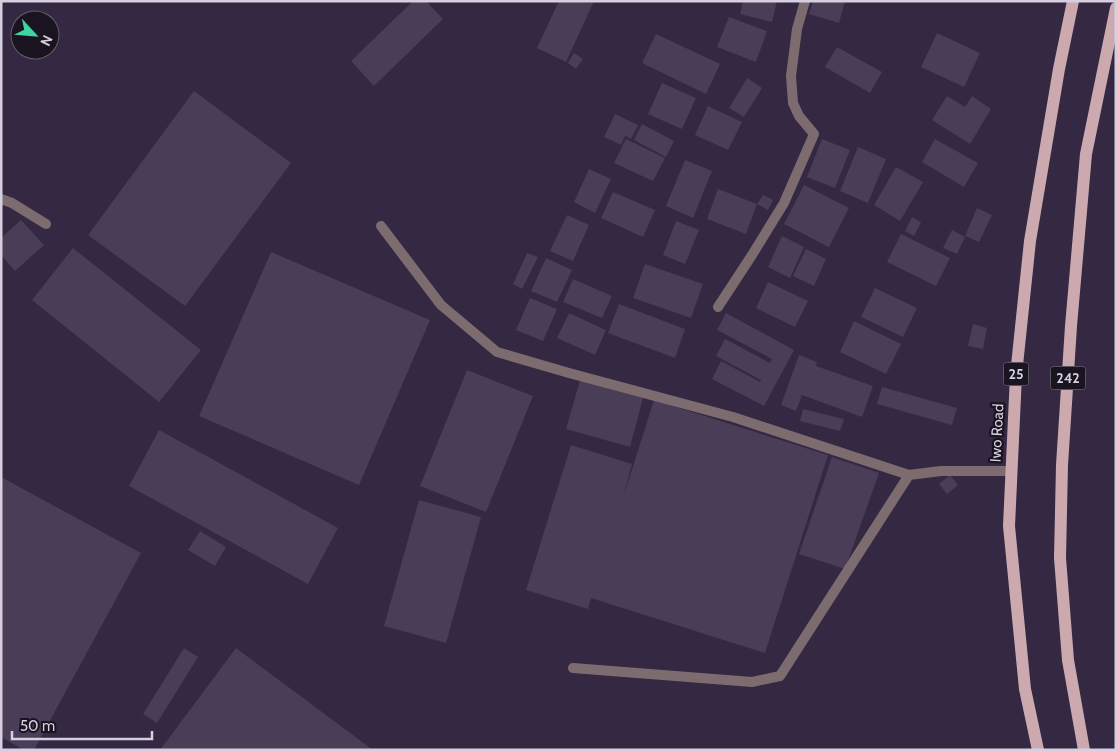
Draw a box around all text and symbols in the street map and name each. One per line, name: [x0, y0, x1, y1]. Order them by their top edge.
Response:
north arrow: [10, 10, 60, 60]
text: N: [36, 32, 57, 49]
road number: 25: [1004, 362, 1028, 386]
road number: 242: [1050, 366, 1086, 389]
street label: Iwo Road: [986, 403, 1008, 463]
scale bar: [12, 708, 152, 740]
text: 50 m: [20, 717, 55, 735]

